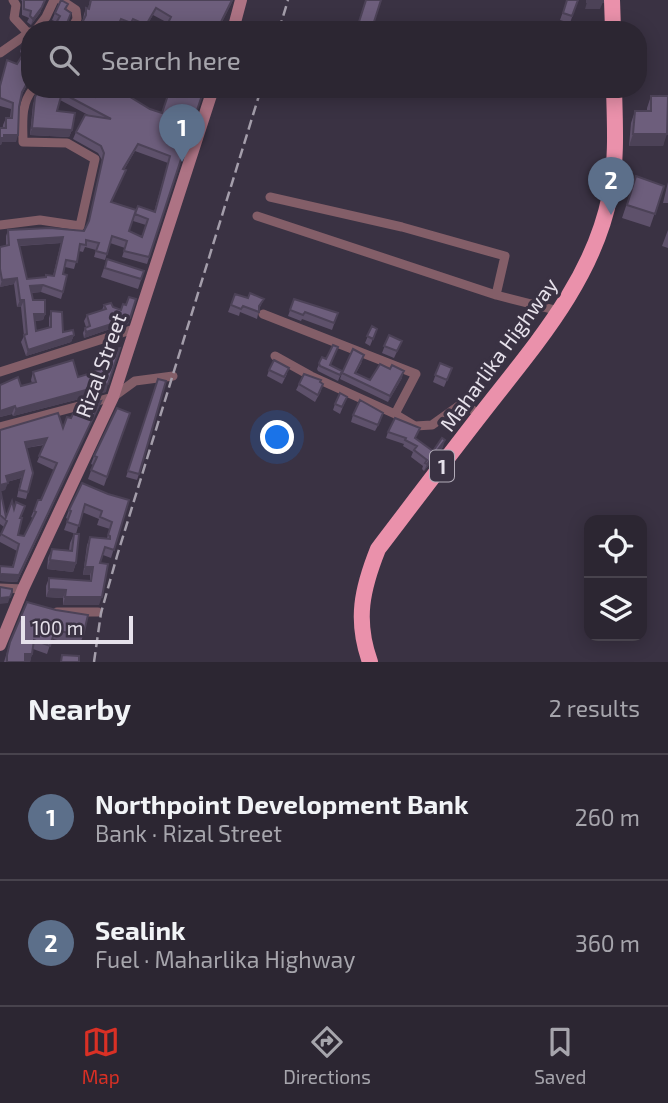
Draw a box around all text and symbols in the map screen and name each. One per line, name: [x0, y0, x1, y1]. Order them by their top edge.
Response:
search box: [21, 21, 647, 98]
icon: search: [45, 41, 83, 79]
text: Search here: [101, 44, 241, 75]
pin: 1: [159, 104, 205, 162]
pin: 2: [588, 157, 634, 215]
street label: Maharlika Highway: [434, 272, 562, 436]
street label: Rizal Street: [70, 309, 130, 421]
your location: [260, 420, 294, 454]
road number: 1: [430, 450, 454, 481]
map controls: [584, 515, 647, 641]
button: locate: [584, 515, 647, 578]
button: layers: [584, 578, 647, 641]
scale bar: [21, 613, 133, 645]
text: 100 m: [32, 616, 83, 639]
text: Nearby: [28, 690, 131, 726]
text: 2 results: [549, 694, 640, 722]
text: Northpoint Development Bank: [95, 788, 469, 819]
text: 1: [46, 803, 56, 831]
text: 260 m: [575, 803, 640, 831]
text: Bank · Rizal Street: [95, 819, 282, 847]
text: Sealink: [95, 914, 186, 945]
text: 2: [44, 929, 58, 957]
text: 360 m: [575, 929, 640, 957]
text: Fuel · Maharlika Highway: [95, 945, 355, 973]
tab: Map: [82, 1023, 120, 1088]
tab: Directions: [283, 1023, 371, 1088]
tab: Saved: [534, 1023, 586, 1088]

